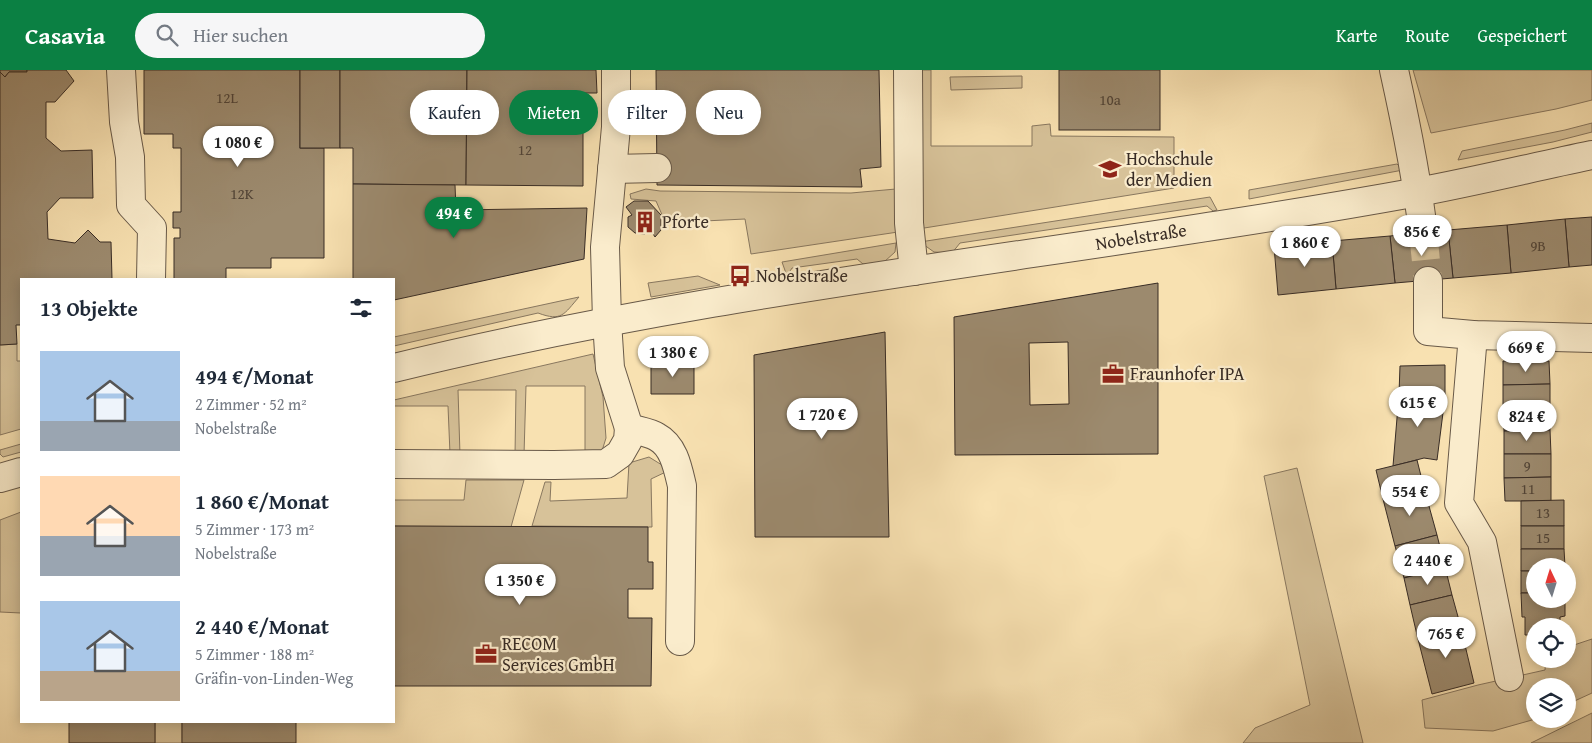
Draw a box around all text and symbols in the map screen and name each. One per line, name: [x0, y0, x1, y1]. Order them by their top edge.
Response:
search box: [135, 13, 485, 58]
text: Casavia: [25, 18, 105, 53]
icon: search: [153, 21, 181, 49]
text: Hier suchen: [193, 21, 288, 49]
text: Karte: [1336, 22, 1377, 49]
text: Route: [1405, 22, 1450, 49]
text: Gespeichert: [1478, 22, 1567, 49]
house number: 12L: [216, 87, 239, 108]
house number: 10a: [1099, 89, 1121, 110]
chip: Kaufen: [410, 90, 499, 135]
chip: Mieten: [509, 90, 598, 135]
chip: Filter: [608, 90, 686, 135]
chip: Neu: [696, 90, 761, 135]
pin: 1 080 €: [192, 126, 284, 168]
text: 1 080 €: [214, 130, 262, 154]
house number: 12: [518, 139, 532, 160]
place label: Hochschule der Medien: [1126, 145, 1213, 193]
school or university icon: Hochschule der Medien: [1097, 156, 1123, 182]
house number: 12K: [230, 183, 254, 204]
pin: 494 €: [419, 196, 489, 239]
text: 494 €: [436, 201, 472, 225]
place label: Pforte: [662, 208, 709, 235]
building icon: Pforte: [632, 209, 658, 235]
pin: 856 €: [1387, 214, 1457, 257]
street label: Nobelstraße: [1093, 216, 1188, 257]
text: 856 €: [1404, 219, 1440, 243]
pin: 1 860 €: [1259, 226, 1351, 268]
text: 1 860 €: [1281, 230, 1329, 254]
house number: 9B: [1530, 235, 1546, 256]
place label: Nobelstraße: [756, 262, 848, 289]
bus stop icon: Nobelstraße: [727, 263, 753, 289]
text: 13 Objekte: [40, 293, 138, 324]
icon: filters: [347, 294, 375, 322]
pin: 669 €: [1491, 330, 1561, 373]
text: 669 €: [1508, 335, 1544, 359]
pin: 1 380 €: [627, 336, 719, 378]
text: 1 380 €: [649, 340, 697, 364]
place label: Fraunhofer IPA: [1130, 360, 1244, 387]
text: 494 €/Monat: [195, 361, 314, 392]
office icon: Fraunhofer IPA: [1100, 361, 1126, 387]
icon: home: [80, 371, 140, 431]
pin: 615 €: [1383, 386, 1453, 428]
text: 615 €: [1400, 390, 1436, 414]
text: 2 Zimmer · 52 m²: [195, 392, 307, 416]
pin: 1 720 €: [776, 398, 868, 440]
pin: 824 €: [1492, 400, 1562, 442]
text: 1 720 €: [798, 402, 846, 426]
text: 824 €: [1509, 404, 1545, 428]
text: Nobelstraße: [195, 416, 277, 440]
house number: 9: [1523, 455, 1531, 476]
pin: 554 €: [1375, 474, 1445, 517]
house number: 11: [1521, 478, 1535, 499]
text: 554 €: [1392, 479, 1428, 503]
text: 1 860 €/Monat: [195, 486, 329, 517]
icon: home: [80, 496, 140, 556]
house number: 13: [1536, 502, 1550, 523]
text: 5 Zimmer · 173 m²: [195, 517, 314, 541]
house number: 15: [1536, 527, 1550, 548]
text: Nobelstraße: [195, 541, 277, 565]
pin: 2 440 €: [1382, 544, 1474, 586]
text: 2 440 €: [1404, 548, 1452, 572]
north arrow: [1526, 558, 1576, 608]
map controls: [1526, 558, 1576, 728]
pin: 1 350 €: [474, 564, 566, 606]
text: 1 350 €: [496, 568, 544, 592]
text: 2 440 €/Monat: [195, 611, 329, 642]
pin: 765 €: [1411, 616, 1481, 659]
button: locate: [1526, 618, 1576, 668]
icon: home: [80, 621, 140, 681]
text: 765 €: [1428, 621, 1464, 645]
place label: RECOM Services GmbH: [502, 630, 615, 678]
office icon: RECOM Services GmbH: [473, 641, 499, 667]
text: 5 Zimmer · 188 m²: [195, 642, 314, 666]
text: Gräfin-von-Linden-Weg: [195, 666, 353, 690]
button: layers: [1526, 678, 1576, 728]

